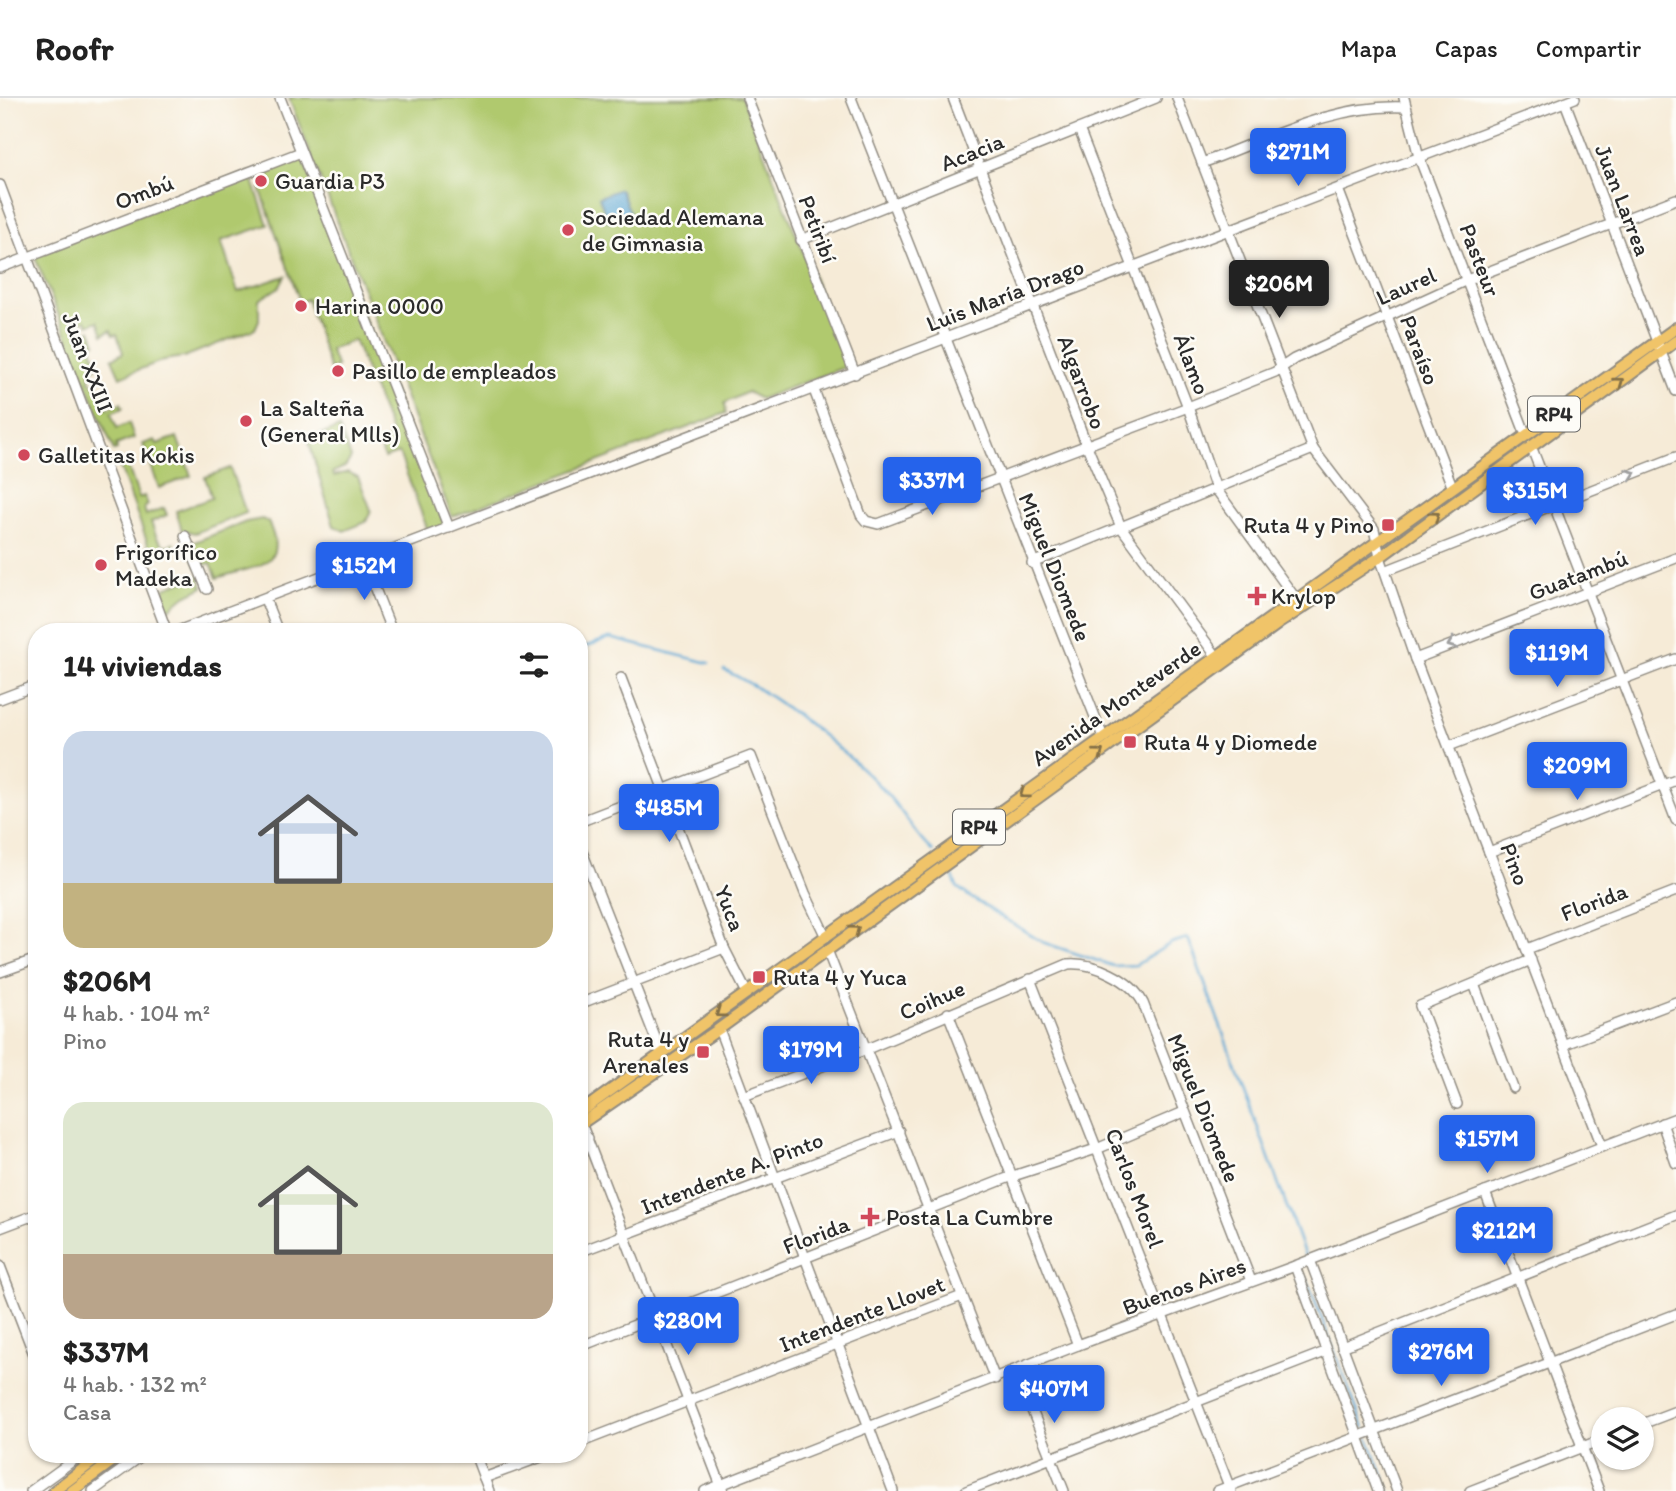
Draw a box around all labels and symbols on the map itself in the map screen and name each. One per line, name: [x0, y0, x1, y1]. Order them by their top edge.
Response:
street label: Acacia: [936, 127, 1008, 177]
pin: $271M: [1249, 129, 1347, 188]
street label: Juan Larrea: [1589, 140, 1657, 260]
place label: Guardia P3: [275, 167, 385, 195]
street label: Ombú: [111, 168, 178, 216]
marker: Guardia P3: [253, 173, 269, 189]
street label: Petiribí: [792, 191, 844, 267]
place label: Sociedad Alemana de Gimnasia: [582, 203, 764, 257]
street label: Pasteur: [1453, 219, 1507, 301]
marker: Sociedad Alemana de Gimnasia: [560, 222, 576, 238]
street label: Luis María Drago: [922, 252, 1088, 338]
pin: $206M: [1230, 260, 1328, 320]
street label: Laurel: [1372, 260, 1441, 312]
place label: Harina 0000: [315, 292, 444, 320]
marker: Harina 0000: [293, 298, 309, 314]
street label: Juan XXIII: [56, 308, 120, 416]
street label: Paraíso: [1394, 311, 1446, 389]
street label: Álamo: [1168, 329, 1216, 399]
street label: Algarrobo: [1051, 331, 1113, 433]
place label: Pasillo de empleados: [352, 357, 557, 385]
marker: Pasillo de empleados: [330, 363, 346, 379]
one-way arrow: [1611, 378, 1623, 391]
place label: La Salteña (General Mlls): [260, 394, 400, 448]
road number: RP4: [1528, 396, 1580, 432]
marker: La Salteña (General Mlls): [238, 413, 254, 429]
place label: Galletitas Kokis: [38, 441, 195, 469]
marker: Galletitas Kokis: [16, 447, 32, 463]
pin: $337M: [883, 458, 981, 517]
pin: $315M: [1486, 468, 1584, 527]
one-way arrow: [1624, 469, 1636, 483]
street label: Miguel Diomede: [1012, 489, 1098, 645]
place label: Ruta 4 y Pino: [1244, 511, 1374, 539]
one-way arrow: [1427, 512, 1440, 525]
marker: Ruta 4 y Pino: [1380, 517, 1396, 533]
place label: Frigorífico Madeka: [115, 538, 217, 592]
pin: $152M: [315, 542, 413, 602]
street label: Guatambú: [1525, 543, 1632, 607]
marker: Frigorífico Madeka: [93, 557, 109, 573]
place label: Krylop: [1271, 582, 1336, 610]
marker: Krylop: [1249, 588, 1265, 604]
pin: $119M: [1508, 630, 1606, 689]
street label: Avenida Monteverde: [1026, 634, 1206, 772]
one-way arrow: [1447, 636, 1459, 650]
place label: Ruta 4 y Diomede: [1144, 728, 1318, 756]
marker: Ruta 4 y Diomede: [1122, 734, 1138, 750]
pin: $209M: [1528, 742, 1626, 802]
one-way arrow: [1091, 749, 1104, 762]
pin: $485M: [620, 784, 718, 844]
one-way arrow: [1019, 786, 1032, 798]
road number: RP4: [953, 810, 1005, 844]
street label: Pino: [1494, 839, 1536, 889]
street label: Florida: [1557, 877, 1631, 927]
street label: Yuca: [708, 881, 752, 935]
one-way arrow: [847, 925, 860, 938]
place label: Ruta 4 y Yuca: [773, 963, 907, 991]
marker: Ruta 4 y Yuca: [751, 969, 767, 985]
street label: Coihue: [895, 974, 969, 1026]
one-way arrow: [715, 1004, 728, 1017]
place label: Ruta 4 y Arenales: [603, 1025, 689, 1079]
pin: $179M: [762, 1026, 860, 1086]
street label: Miguel Diomede: [1161, 1030, 1247, 1186]
marker: Ruta 4 y Arenales: [695, 1044, 711, 1060]
pin: $157M: [1438, 1116, 1536, 1175]
street label: Carlos Morel: [1099, 1124, 1171, 1252]
street label: Intendente A. Pinto: [637, 1125, 827, 1221]
place label: Posta La Cumbre: [886, 1203, 1053, 1231]
marker: Posta La Cumbre: [860, 1207, 880, 1227]
pin: $212M: [1455, 1208, 1553, 1267]
street label: Florida: [779, 1210, 853, 1260]
street label: Buenos Aires: [1118, 1251, 1250, 1321]
street label: Intendente Llovet: [775, 1269, 949, 1358]
pin: $280M: [639, 1298, 737, 1357]
pin: $276M: [1392, 1328, 1490, 1388]
pin: $407M: [1005, 1366, 1103, 1425]

